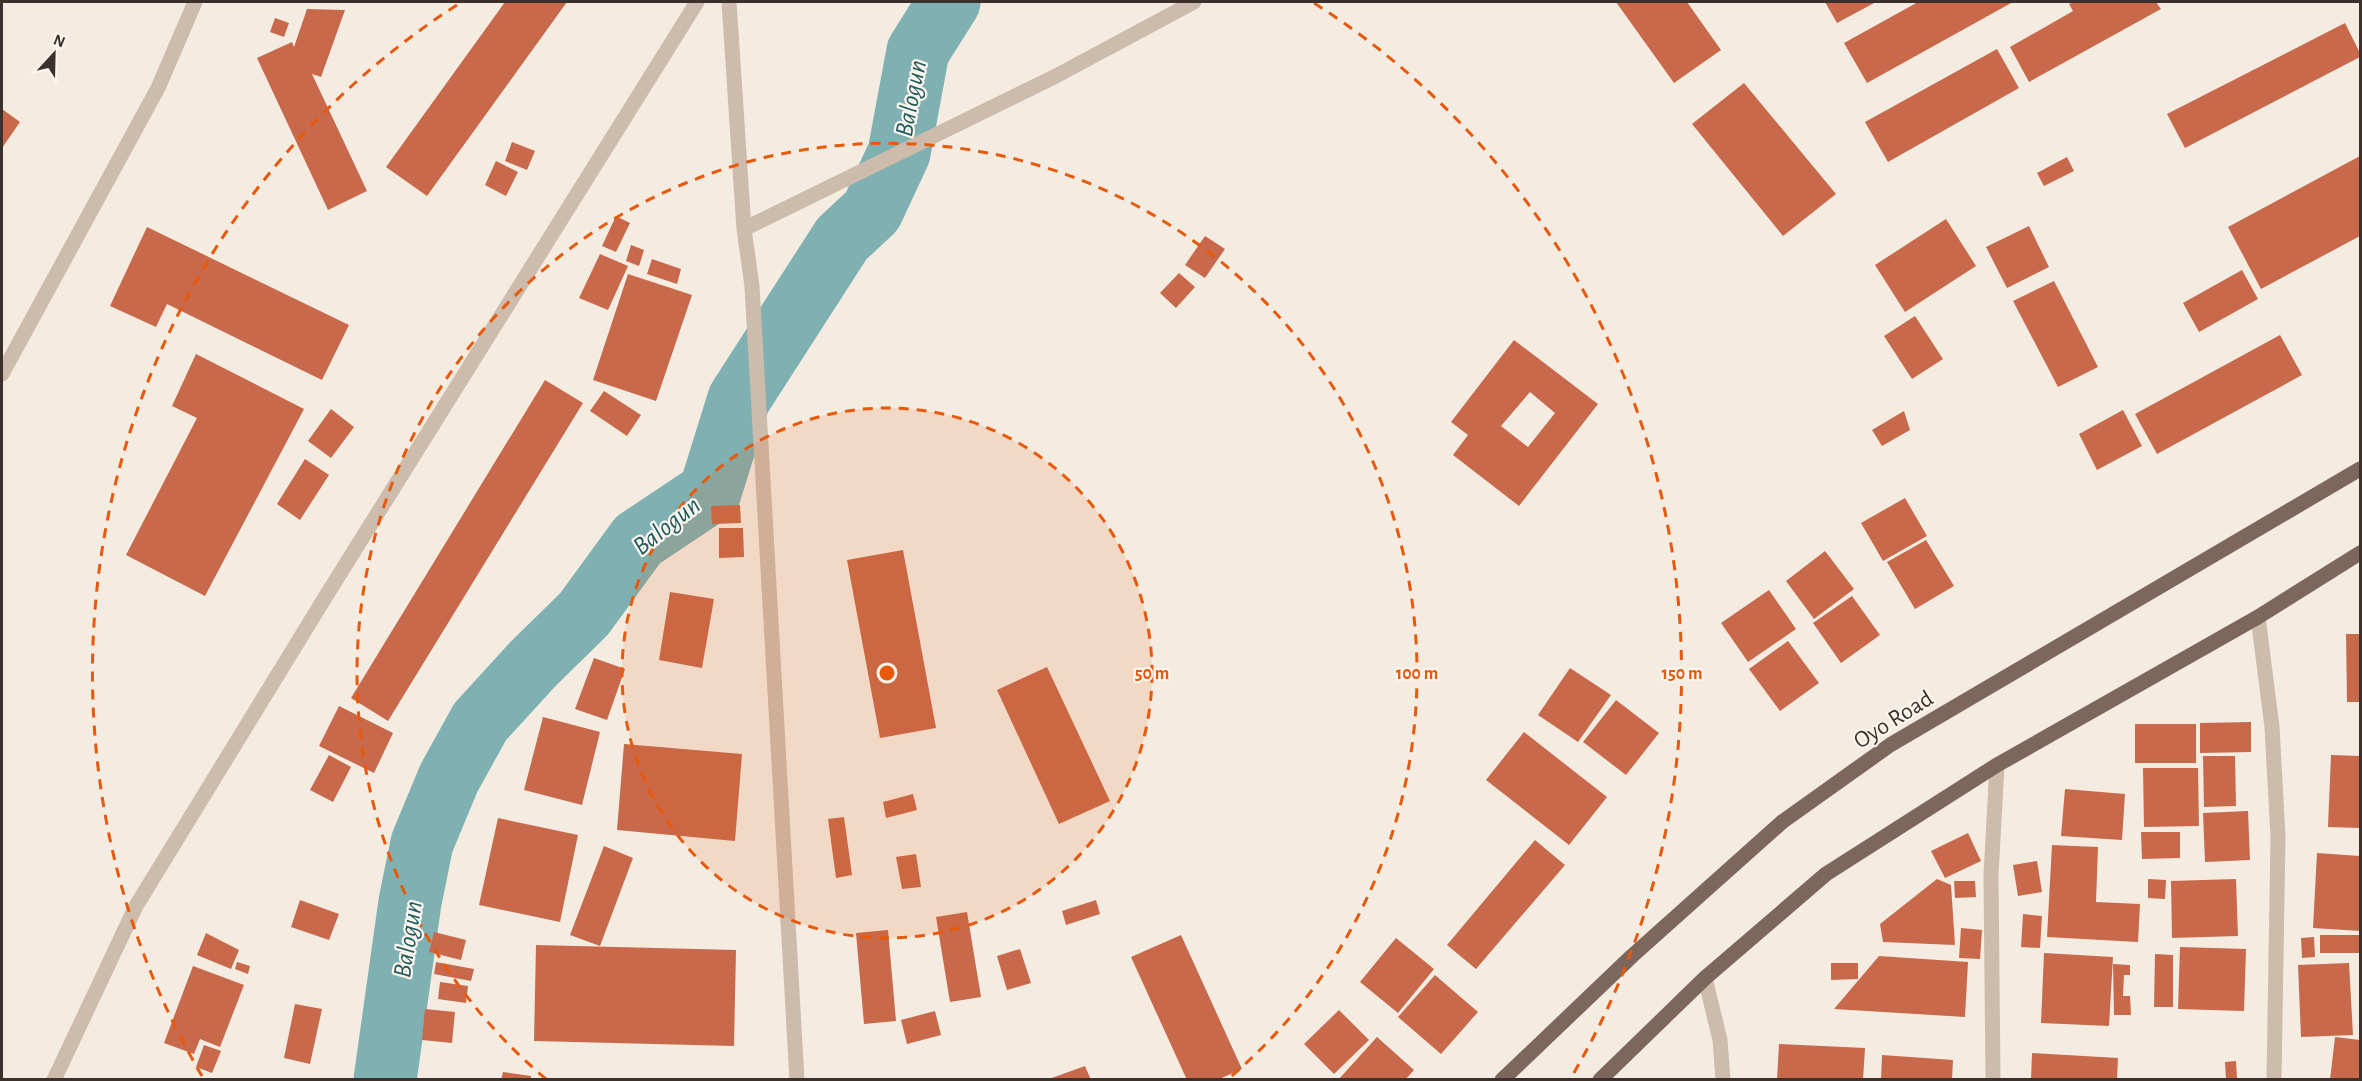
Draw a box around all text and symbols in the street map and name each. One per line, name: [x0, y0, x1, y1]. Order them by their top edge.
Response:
north arrow: [24, 24, 84, 84]
text: N: [51, 32, 67, 51]
water label: Balogun: [891, 58, 931, 139]
water label: Balogun: [628, 492, 705, 560]
centre of rings: [877, 663, 897, 683]
text: 50 m: [1135, 665, 1169, 683]
text: 100 m: [1396, 665, 1438, 683]
text: 150 m: [1662, 665, 1702, 683]
street label: Oyo Road: [1850, 686, 1937, 754]
water label: Balogun: [389, 899, 427, 979]

